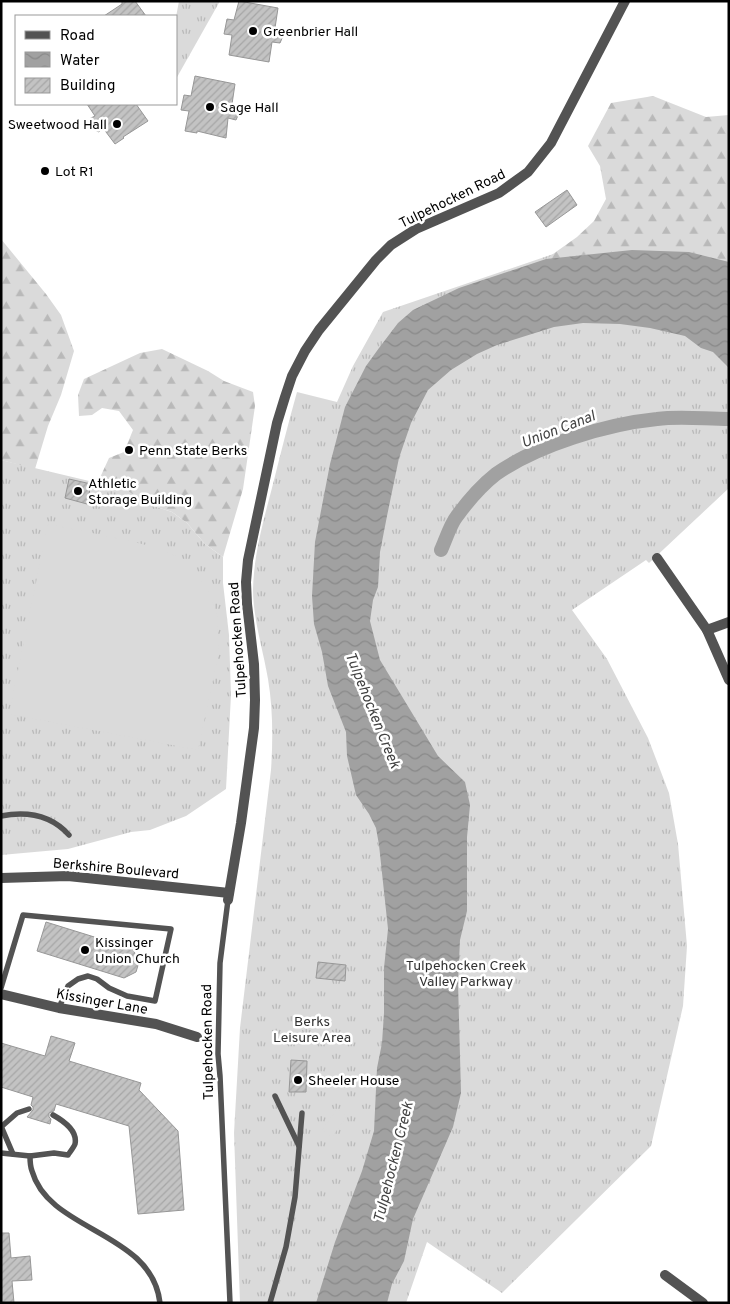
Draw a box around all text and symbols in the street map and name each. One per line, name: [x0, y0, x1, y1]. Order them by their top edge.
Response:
legend: [15, 15, 178, 105]
place label: Greenbrier Hall: [263, 24, 358, 41]
marker: Greenbrier Hall: [247, 25, 259, 37]
text: Road: [60, 27, 95, 46]
text: Water: [60, 52, 100, 71]
text: Building: [60, 77, 115, 96]
place label: Sage Hall: [220, 100, 279, 117]
marker: Sage Hall: [204, 101, 216, 113]
place label: Sweetwood Hall: [8, 117, 107, 134]
marker: Sweetwood Hall: [111, 118, 123, 130]
place label: Lot R1: [55, 164, 94, 181]
marker: Lot R1: [39, 165, 51, 177]
street label: Tulpehocken Road: [397, 166, 509, 232]
water label: Union Canal: [519, 407, 599, 453]
place label: Penn State Berks: [139, 443, 247, 460]
marker: Penn State Berks: [123, 444, 135, 456]
place label: Athletic Storage Building: [88, 476, 192, 509]
marker: Athletic Storage Building: [72, 485, 84, 497]
street label: Tulpehocken Road: [226, 581, 251, 698]
water label: Tulpehocken Creek: [340, 650, 404, 772]
street label: Berkshire Boulevard: [52, 856, 180, 883]
place label: Kissinger Union Church: [95, 935, 180, 968]
marker: Kissinger Union Church: [79, 944, 91, 956]
park label: Tulpehocken Creek Valley Parkway: [406, 958, 526, 991]
street label: Tulpehocken Road: [199, 984, 218, 1100]
street label: Kissinger Lane: [55, 986, 149, 1019]
park label: Berks Leisure Area: [273, 1014, 351, 1047]
place label: Sheeler House: [308, 1073, 399, 1090]
marker: Sheeler House: [292, 1074, 304, 1086]
water label: Tulpehocken Creek: [370, 1100, 419, 1225]

